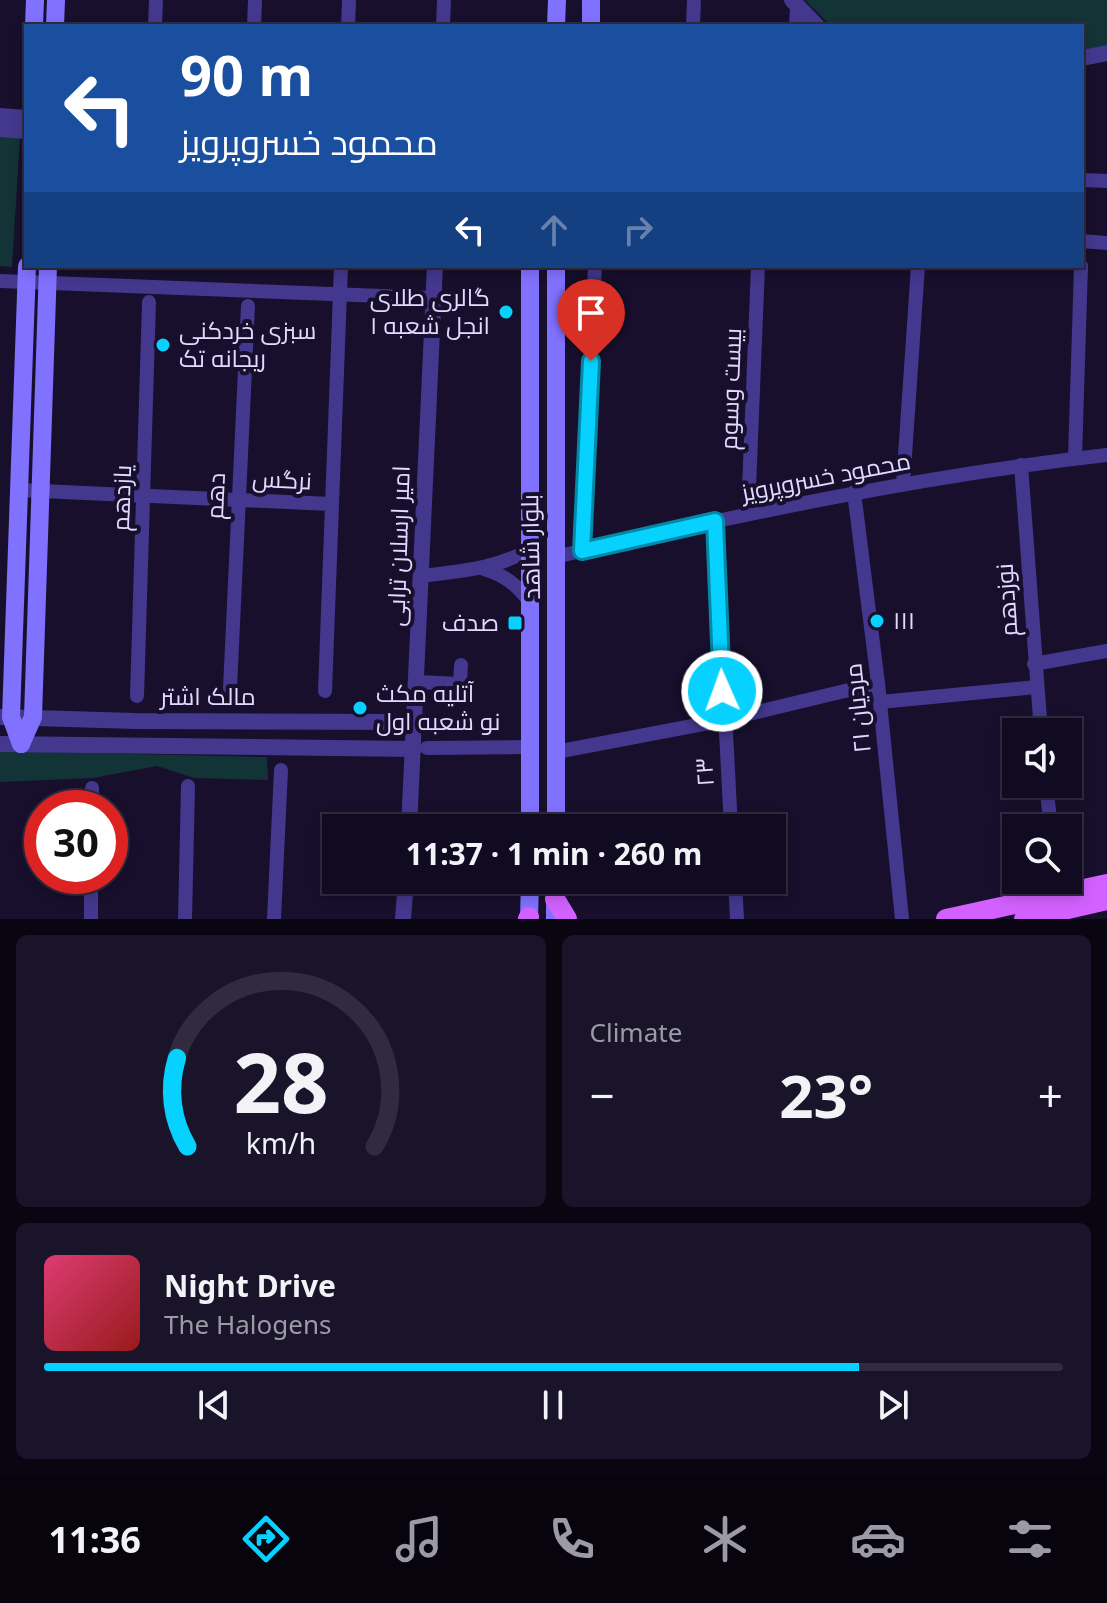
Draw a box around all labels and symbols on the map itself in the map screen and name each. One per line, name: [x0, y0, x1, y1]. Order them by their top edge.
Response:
pin: [557, 279, 625, 361]
place label: گالری طلای انجل شعبه ۱: [370, 280, 490, 341]
marker: گالری طلای انجل شعبه ۱: [497, 303, 515, 321]
place label: سبزی خردکنی ریجانه تک: [179, 313, 316, 374]
street label: بیست وسوم: [711, 328, 749, 450]
marker: سبزی خردکنی ریجانه تک: [154, 336, 172, 354]
street label: محمود خسروپرویز: [736, 443, 913, 509]
street label: نرگس: [251, 460, 313, 497]
street label: یازدهم: [103, 464, 139, 532]
street label: امیر ارسلان ترابی: [378, 465, 417, 627]
street label: دهم: [197, 472, 233, 520]
street label: بلوار شاهد: [512, 494, 547, 600]
street label: نوزدهم: [986, 562, 1026, 638]
place label: ۱۱۱: [893, 603, 915, 636]
place label: صدف: [442, 605, 499, 638]
marker: ۱۱۱: [868, 612, 886, 630]
marker: صدف: [506, 614, 524, 632]
position arrow: [680, 649, 764, 733]
street label: ۲۱ مردیان: [835, 662, 878, 755]
place label: آتلیه مکث نو شعبه اول: [376, 676, 500, 737]
street label: مالک اشتر: [158, 679, 256, 712]
marker: آتلیه مکث نو شعبه اول: [351, 699, 369, 717]
street label: ۲۳: [686, 757, 721, 788]
speed limit sign: 30: [24, 790, 128, 894]

